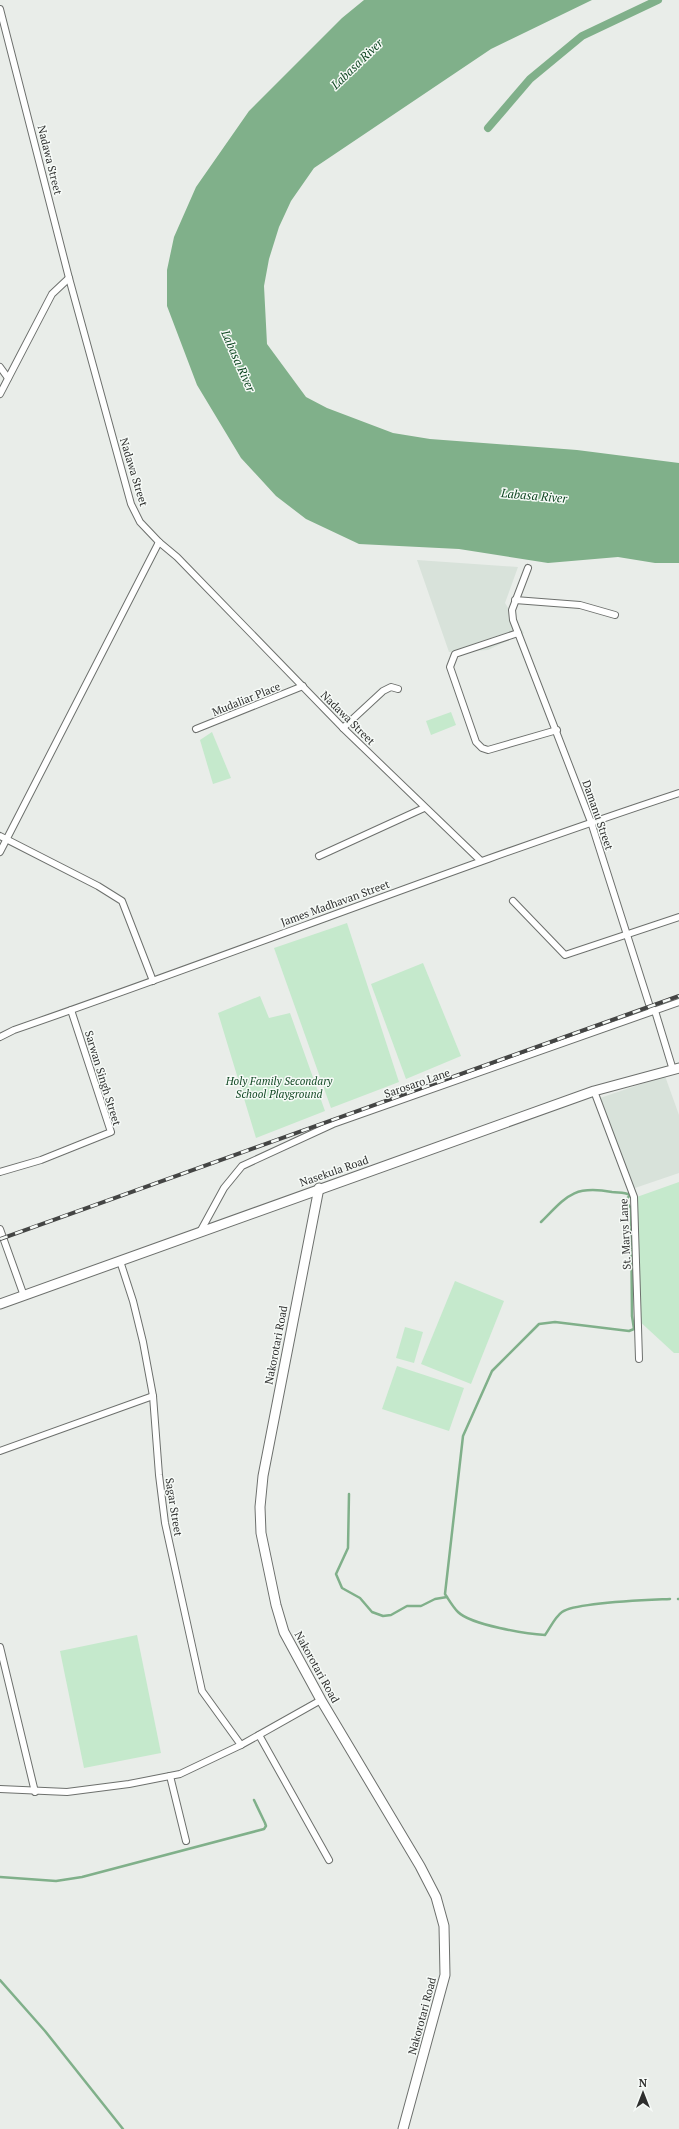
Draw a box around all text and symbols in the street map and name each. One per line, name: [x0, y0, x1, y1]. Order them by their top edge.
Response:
water label: Labasa River: [327, 34, 387, 93]
street label: Nadawa Street: [35, 124, 65, 196]
water label: Labasa River: [218, 327, 259, 395]
street label: Nadawa Street: [117, 436, 151, 508]
water label: Labasa River: [499, 485, 569, 506]
street label: Mudaliar Place: [210, 679, 283, 719]
street label: Nadawa Street: [318, 688, 378, 748]
street label: Damanu Street: [579, 778, 617, 852]
street label: James Madhavan Street: [279, 877, 391, 929]
street label: Sarwan Singh Street: [82, 1029, 124, 1127]
street label: Sarosaro Lane: [382, 1065, 452, 1101]
park label: Holy Family Secondary School Playground: [225, 1074, 333, 1101]
street label: Nasekula Road: [298, 1153, 370, 1189]
street label: St. Marys Lane: [616, 1198, 634, 1270]
street label: Nakorotari Road: [262, 1304, 290, 1386]
street label: Sagar Street: [162, 1477, 186, 1537]
street label: Nakorotari Road: [292, 1629, 342, 1705]
street label: Nakorotari Road: [405, 1976, 439, 2056]
north arrow: [623, 2073, 663, 2113]
text: N: [639, 2076, 648, 2090]

